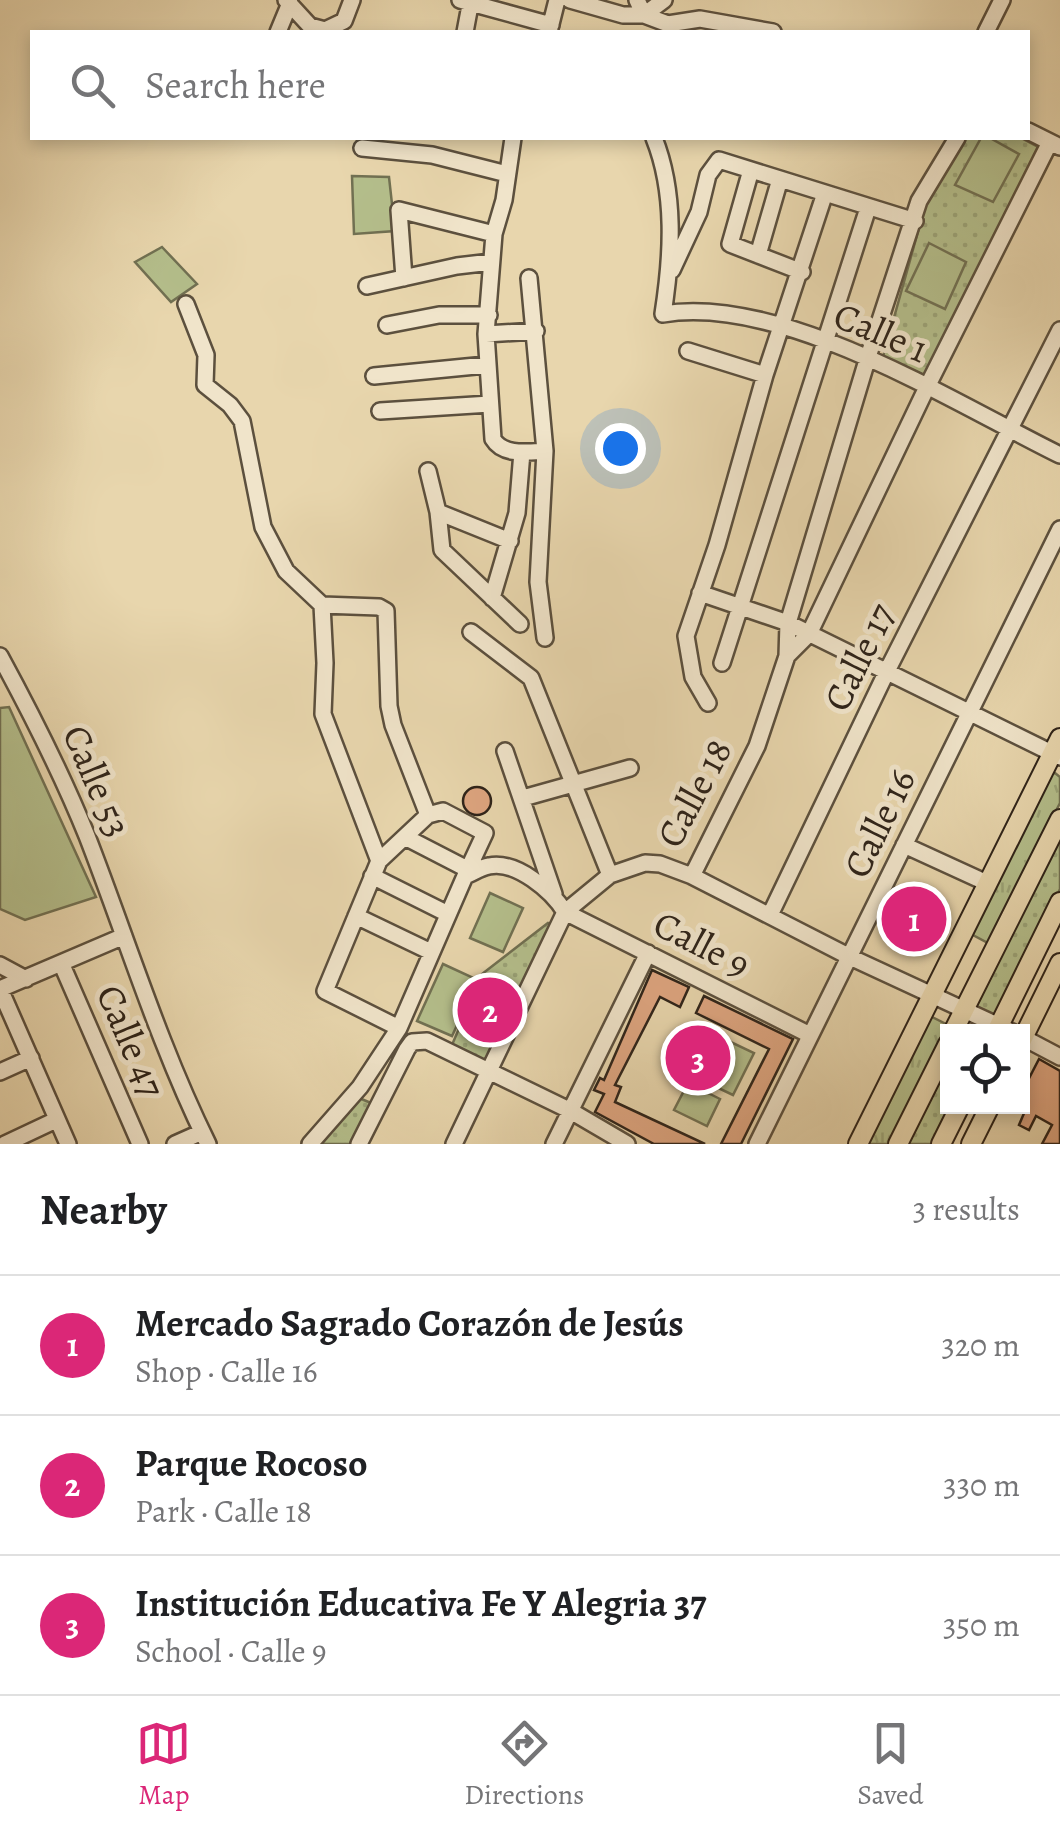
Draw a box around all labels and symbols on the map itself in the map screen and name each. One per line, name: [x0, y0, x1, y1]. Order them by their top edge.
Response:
street label: Calle 1: [826, 289, 936, 375]
your location: [595, 423, 646, 474]
street label: Calle 17: [811, 595, 907, 719]
street label: Calle 53: [50, 717, 144, 845]
street label: Calle 18: [644, 730, 744, 856]
street label: Calle 16: [830, 760, 928, 886]
pin: 1: [882, 882, 946, 956]
street label: Calle 9: [645, 898, 759, 990]
pin: 2: [458, 972, 522, 1048]
street label: Calle 47: [84, 977, 178, 1105]
pin: 3: [666, 1020, 730, 1096]

